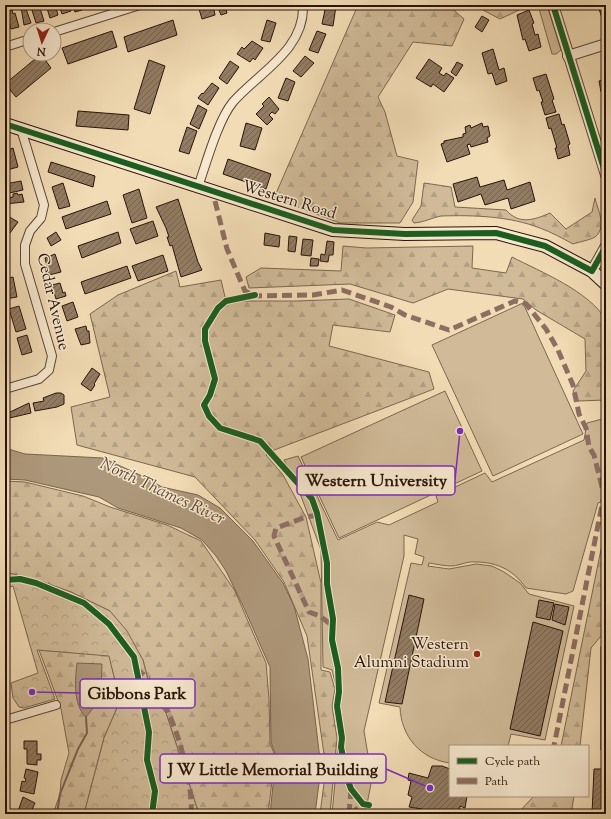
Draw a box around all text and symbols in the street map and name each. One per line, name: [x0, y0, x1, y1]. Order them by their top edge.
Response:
north arrow: [22, 22, 62, 62]
text: N: [36, 43, 47, 59]
street label: Western Road: [239, 176, 339, 226]
street label: Cedar Avenue: [30, 251, 74, 353]
water label: North Thames River: [96, 453, 228, 531]
callout: Western University: [297, 466, 455, 495]
text: Western University: [305, 470, 448, 494]
place label: Western Alumni Stadium: [354, 634, 470, 675]
marker: Western Alumni Stadium: [472, 649, 482, 659]
callout: Gibbons Park: [80, 679, 195, 708]
text: Gibbons Park: [87, 683, 187, 707]
legend: [449, 745, 589, 797]
text: Cycle path: [485, 753, 540, 771]
callout: J W Little Memorial Building: [160, 754, 386, 783]
text: J W Little Memorial Building: [166, 759, 379, 783]
text: Path: [485, 773, 508, 791]

